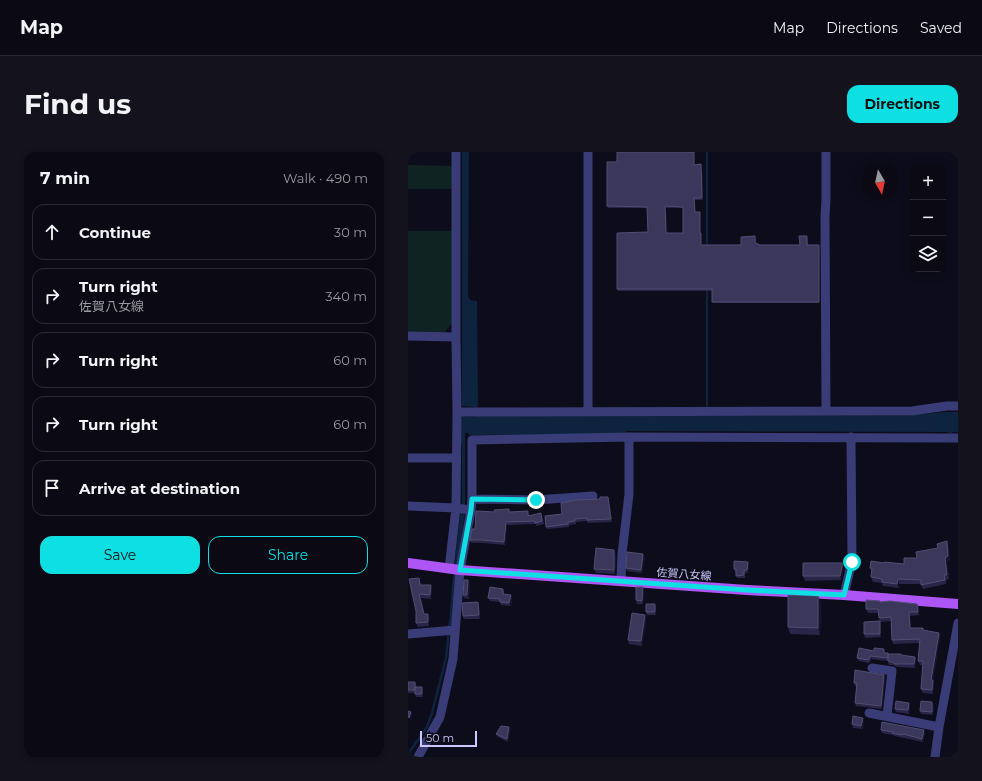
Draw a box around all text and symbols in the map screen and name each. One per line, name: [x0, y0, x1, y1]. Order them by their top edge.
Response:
text: Map: [20, 16, 63, 39]
text: Map: [773, 19, 804, 37]
text: Directions: [826, 19, 898, 37]
text: Saved: [920, 19, 962, 37]
button: Directions: [847, 85, 958, 123]
text: Find us: [24, 87, 131, 121]
north arrow: [862, 164, 898, 200]
map controls: [910, 164, 946, 272]
button: +: [910, 164, 946, 200]
text: 7 min: [40, 168, 90, 188]
text: Walk · 490 m: [283, 170, 368, 186]
button: −: [910, 200, 946, 236]
icon: ahead: [41, 221, 63, 243]
text: Continue: [79, 223, 151, 242]
text: 30 m: [334, 224, 367, 240]
button: layers: [910, 236, 946, 272]
text: Turn right: [79, 277, 158, 296]
icon: right: [41, 285, 63, 307]
text: 340 m: [325, 288, 367, 304]
text: 佐賀八女線: [79, 298, 144, 314]
icon: right: [41, 349, 63, 371]
text: Turn right: [79, 351, 158, 370]
text: 60 m: [333, 352, 367, 368]
icon: right: [41, 413, 63, 435]
text: Turn right: [79, 415, 158, 434]
text: 60 m: [333, 416, 367, 432]
icon: arrive: [41, 477, 63, 499]
text: Arrive at destination: [79, 479, 240, 498]
route end: [527, 491, 545, 509]
button: Save: [40, 536, 200, 574]
button: Share: [208, 536, 368, 574]
route start: [843, 553, 861, 571]
street label: 佐賀八女線: [656, 565, 712, 583]
scale bar: [420, 729, 477, 748]
text: 50 m: [426, 731, 454, 745]

